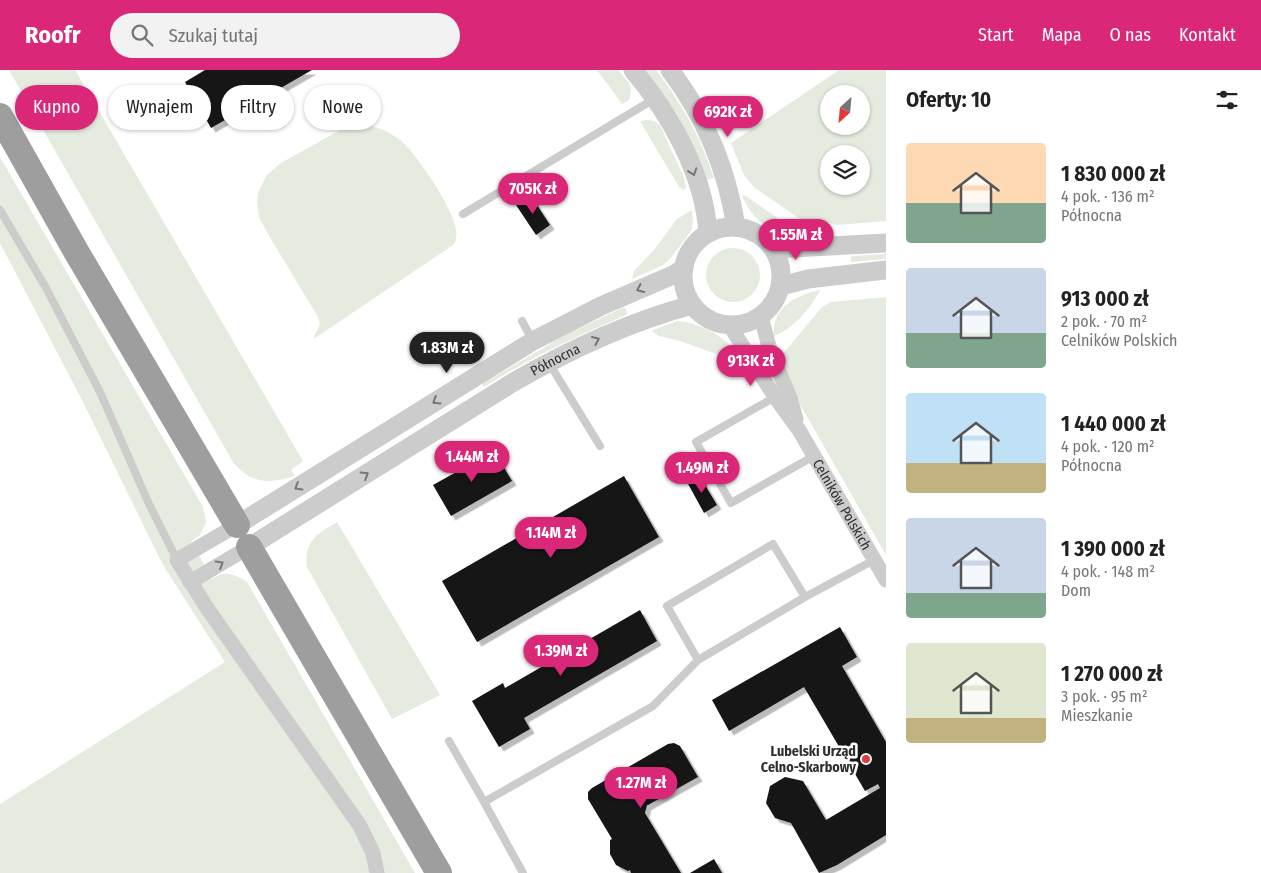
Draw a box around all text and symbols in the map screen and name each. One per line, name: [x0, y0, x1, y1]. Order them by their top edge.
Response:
search box: [110, 13, 460, 58]
text: Roofr: [25, 21, 80, 49]
icon: search: [128, 21, 156, 49]
text: Szukaj tutaj: [168, 24, 258, 47]
text: Start: [978, 24, 1014, 46]
text: Mapa: [1042, 24, 1082, 46]
text: O nas: [1110, 24, 1151, 46]
text: Kontakt: [1179, 24, 1236, 46]
chip: Kupno: [15, 85, 98, 130]
chip: Wynajem: [108, 85, 211, 130]
chip: Filtry: [221, 85, 294, 130]
chip: Nowe: [304, 85, 381, 130]
north arrow: [820, 85, 870, 135]
map controls: [820, 85, 870, 195]
icon: filters: [1213, 86, 1241, 114]
text: Oferty: 10: [906, 87, 991, 113]
pin: 692K zł: [682, 96, 774, 138]
text: 692K zł: [704, 102, 752, 121]
button: layers: [820, 145, 870, 195]
text: 1 830 000 zł: [1061, 161, 1165, 187]
icon: home: [946, 163, 1006, 223]
one-way arrow: [687, 167, 697, 175]
pin: 705K zł: [487, 172, 579, 215]
text: 705K zł: [509, 179, 557, 198]
text: 4 pok. · 136 m²: [1061, 187, 1154, 206]
text: Północna: [1061, 206, 1122, 225]
pin: 1.55M zł: [744, 218, 848, 261]
text: 1.55M zł: [770, 225, 822, 244]
one-way arrow: [636, 283, 645, 294]
text: 913 000 zł: [1061, 286, 1149, 312]
icon: home: [946, 288, 1006, 348]
text: 2 pok. · 70 m²: [1061, 312, 1147, 331]
text: Celników Polskich: [1061, 331, 1178, 350]
pin: 1.83M zł: [395, 332, 499, 374]
one-way arrow: [591, 335, 600, 346]
text: 1.83M zł: [420, 338, 474, 357]
street label: Północna: [527, 340, 583, 379]
pin: 913K zł: [705, 344, 797, 387]
text: 913K zł: [728, 351, 774, 370]
one-way arrow: [433, 394, 442, 404]
text: 1 440 000 zł: [1061, 411, 1166, 437]
icon: home: [946, 413, 1006, 473]
text: 4 pok. · 120 m²: [1061, 437, 1155, 456]
pin: 1.44M zł: [420, 440, 524, 483]
text: 1.44M zł: [445, 447, 499, 466]
pin: 1.49M zł: [650, 452, 754, 494]
street label: Celników Polskich: [809, 456, 875, 553]
text: Północna: [1061, 456, 1122, 475]
text: 1.49M zł: [676, 458, 728, 477]
one-way arrow: [360, 472, 369, 481]
one-way arrow: [295, 480, 304, 490]
pin: 1.14M zł: [499, 516, 603, 559]
text: 1.14M zł: [526, 523, 576, 542]
text: 1 390 000 zł: [1061, 536, 1165, 562]
icon: home: [946, 538, 1006, 598]
one-way arrow: [214, 561, 223, 571]
text: 4 pok. · 148 m²: [1061, 562, 1155, 581]
text: Dom: [1061, 581, 1091, 600]
pin: 1.39M zł: [509, 634, 613, 677]
text: 1.39M zł: [534, 641, 588, 660]
text: 1 270 000 zł: [1061, 661, 1163, 687]
icon: home: [946, 663, 1006, 723]
text: 3 pok. · 95 m²: [1061, 687, 1148, 706]
text: Mieszkanie: [1061, 706, 1133, 725]
place label: Lubelski Urząd Celno-Skarbowy: [761, 743, 856, 776]
marker: Lubelski Urząd Celno-Skarbowy: [860, 753, 872, 765]
pin: 1.27M zł: [589, 766, 693, 809]
text: 1.27M zł: [615, 773, 667, 792]

